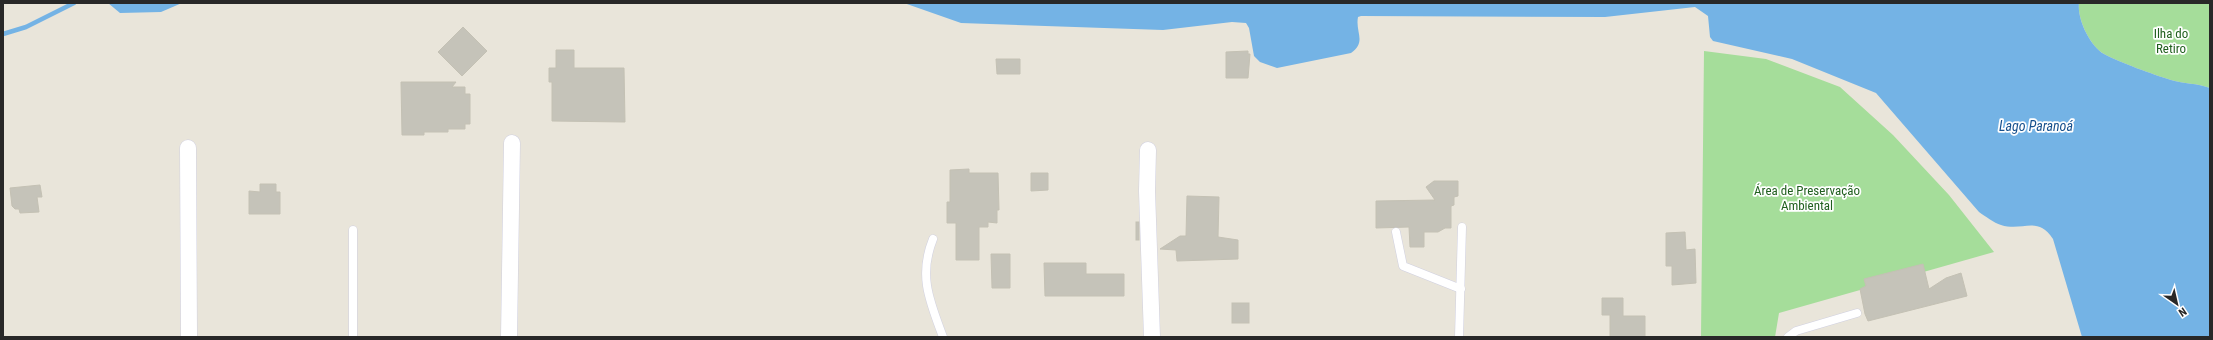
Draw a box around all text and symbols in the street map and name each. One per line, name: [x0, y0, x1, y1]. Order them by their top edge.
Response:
park label: Ilha do Retiro: [2154, 26, 2188, 56]
water label: Lago Paranoá: [1999, 118, 2073, 134]
park label: Área de Preservação Ambiental: [1754, 183, 1860, 213]
north arrow: [2157, 284, 2197, 324]
text: N: [2176, 305, 2189, 319]

